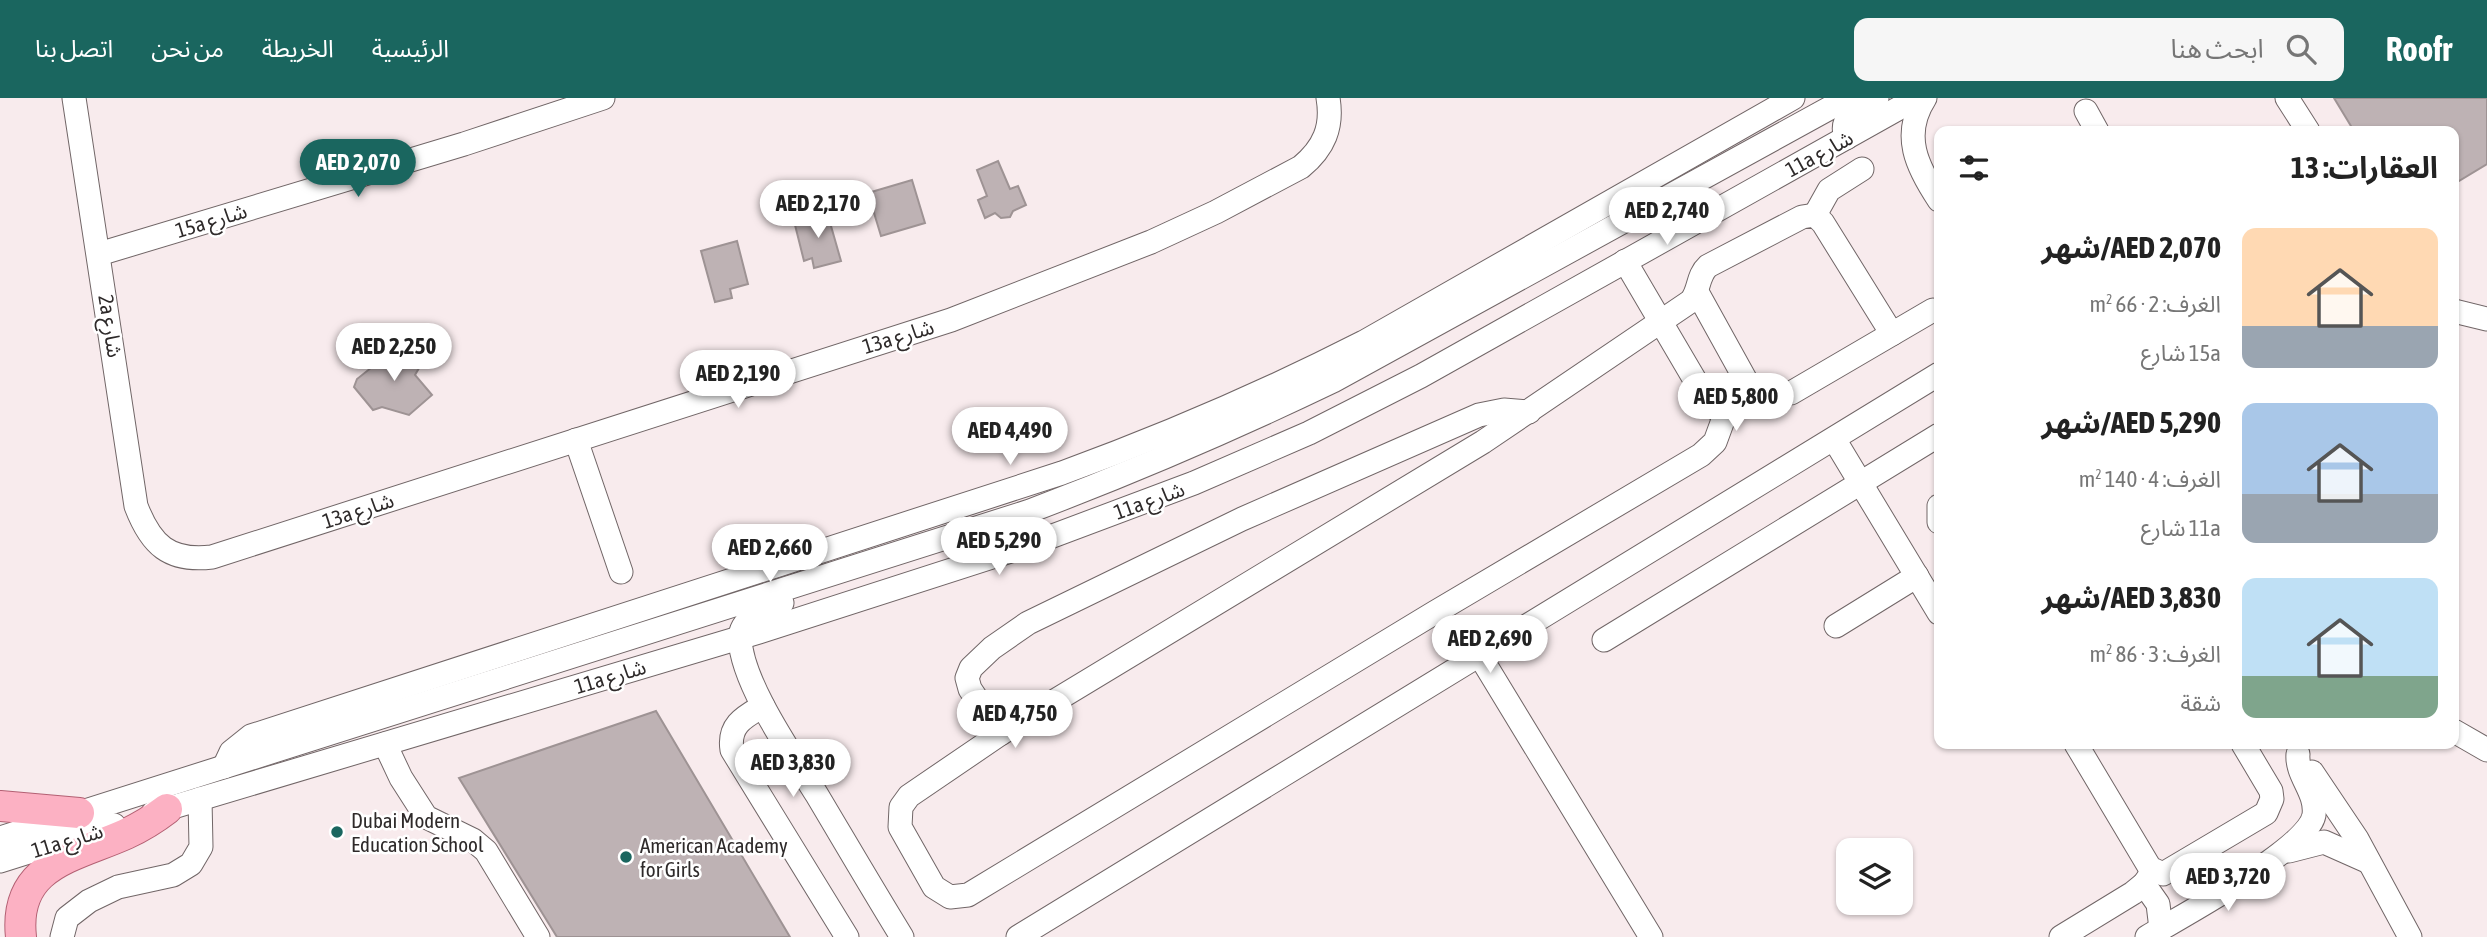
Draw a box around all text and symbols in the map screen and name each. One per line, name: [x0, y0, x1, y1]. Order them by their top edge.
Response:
search box: [1854, 18, 2344, 81]
icon: search: [2282, 30, 2320, 68]
text: Roofr: [2386, 30, 2452, 68]
text: ابحث هنا: [2170, 34, 2264, 64]
text: اتصل بنا: [35, 35, 113, 62]
text: من نحن: [151, 35, 224, 62]
text: الخريطة: [262, 35, 334, 62]
text: الرئيسية: [372, 35, 449, 62]
street label: 11a شارع: [1781, 125, 1859, 185]
pin: AED 2,070: [278, 140, 438, 199]
text: AED 2,070: [316, 149, 400, 175]
icon: filters: [1955, 149, 1993, 187]
text: العقارات: 13: [2291, 150, 2438, 184]
pin: AED 2,170: [738, 180, 898, 240]
pin: AED 2,740: [1587, 188, 1747, 247]
text: AED 2,170: [776, 190, 860, 216]
text: AED 2,740: [1625, 197, 1709, 223]
street label: 15a شارع: [172, 198, 251, 246]
text: AED 2,070/شهر: [2042, 230, 2221, 264]
icon: home: [2298, 256, 2382, 340]
text: الغرف: 2 · 66 m²: [2089, 291, 2221, 317]
street label: 2a شارع: [90, 293, 128, 360]
street label: 13a شارع: [859, 314, 938, 362]
pin: AED 2,250: [314, 324, 474, 383]
text: AED 2,250: [352, 333, 436, 359]
text: 15a شارع: [2141, 340, 2221, 366]
pin: AED 2,190: [658, 350, 818, 410]
text: AED 2,190: [696, 360, 780, 386]
pin: AED 5,800: [1656, 374, 1816, 433]
text: AED 5,800: [1694, 383, 1778, 409]
text: AED 5,290/شهر: [2042, 405, 2221, 439]
pin: AED 4,490: [930, 408, 1090, 467]
text: AED 4,490: [968, 417, 1052, 443]
icon: home: [2298, 431, 2382, 515]
text: الغرف: 4 · 140 m²: [2079, 466, 2221, 492]
street label: 11a شارع: [1110, 476, 1189, 528]
street label: 13a شارع: [319, 487, 398, 537]
text: 11a شارع: [2141, 515, 2221, 541]
pin: AED 5,290: [919, 518, 1079, 577]
pin: AED 2,660: [690, 524, 850, 584]
text: AED 5,290: [957, 527, 1041, 553]
text: AED 2,660: [728, 534, 812, 560]
text: AED 3,830/شهر: [2042, 580, 2221, 614]
icon: home: [2298, 606, 2382, 690]
pin: AED 2,690: [1410, 616, 1570, 675]
text: AED 2,690: [1448, 625, 1532, 651]
text: الغرف: 3 · 86 m²: [2089, 641, 2221, 667]
street label: 11a شارع: [571, 654, 650, 702]
pin: AED 4,750: [935, 690, 1095, 750]
text: شقة: [2180, 690, 2221, 716]
text: AED 4,750: [973, 700, 1057, 726]
pin: AED 3,830: [713, 740, 873, 799]
text: AED 3,830: [751, 749, 835, 775]
place label: Dubai Modern Education School: [351, 808, 484, 856]
street label: 11a شارع: [28, 818, 107, 866]
marker: Dubai Modern Education School: [329, 824, 345, 840]
place label: American Academy for Girls: [640, 833, 788, 881]
map controls: [1836, 838, 1913, 915]
button: layers: [1836, 838, 1913, 915]
marker: American Academy for Girls: [618, 849, 634, 865]
pin: AED 3,720: [2148, 854, 2308, 913]
text: AED 3,720: [2186, 863, 2270, 889]

